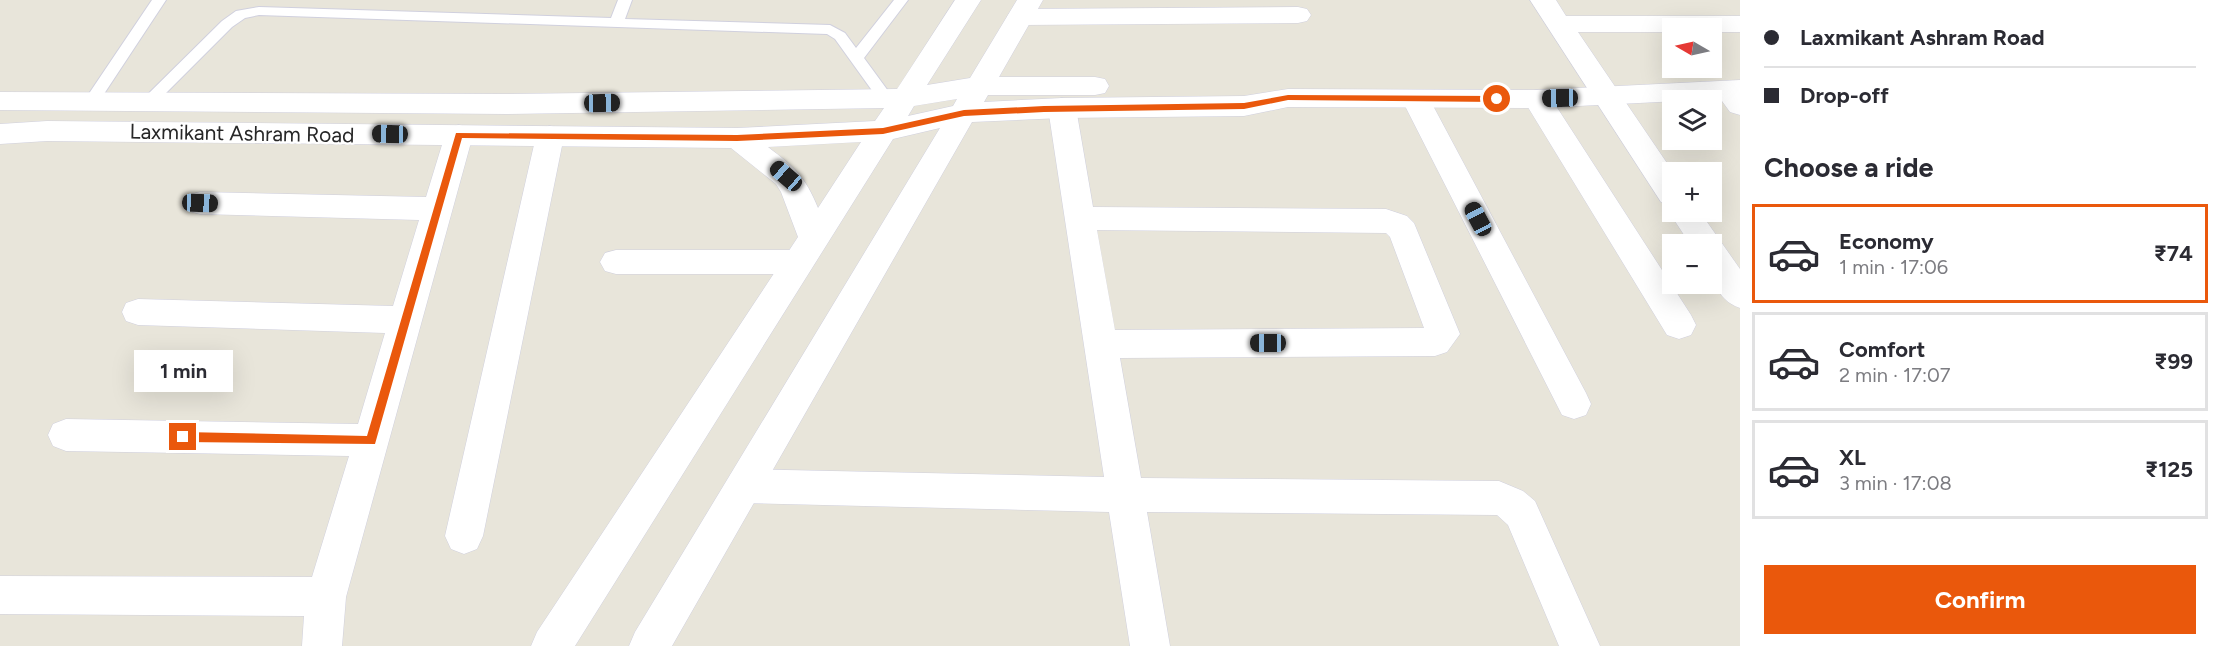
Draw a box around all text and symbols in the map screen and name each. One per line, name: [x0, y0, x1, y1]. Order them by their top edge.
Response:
north arrow: [1662, 18, 1722, 78]
map controls: [1662, 18, 1722, 294]
text: Laxmikant Ashram Road: [1800, 24, 2045, 51]
text: Drop-off: [1800, 82, 1889, 109]
route start: [1483, 85, 1510, 112]
car: [1542, 89, 1578, 107]
button: layers: [1662, 90, 1722, 150]
car: [584, 94, 620, 112]
street label: Laxmikant Ashram Road: [129, 119, 355, 147]
car: [372, 125, 408, 143]
text: Choose a ride: [1764, 151, 1933, 184]
car: [767, 157, 805, 195]
button: +: [1662, 162, 1722, 222]
car: [182, 193, 218, 213]
car: [1462, 199, 1494, 239]
icon: car: [1767, 227, 1821, 281]
text: Economy: [1839, 228, 1934, 255]
button: −: [1662, 234, 1722, 294]
text: ₹74: [2154, 240, 2193, 267]
text: 1 min · 17:06: [1839, 255, 1948, 279]
car: [1250, 334, 1286, 352]
icon: car: [1767, 335, 1821, 389]
text: Comfort: [1839, 336, 1925, 363]
text: ₹99: [2154, 348, 2193, 375]
callout: 1 min: [134, 350, 232, 392]
text: 1 min: [160, 359, 207, 383]
text: 2 min · 17:07: [1839, 363, 1951, 387]
route end: [169, 423, 196, 450]
icon: car: [1767, 443, 1821, 497]
text: XL: [1839, 444, 1866, 471]
text: ₹125: [2145, 456, 2193, 483]
text: 3 min · 17:08: [1839, 471, 1952, 495]
button: Confirm: [1764, 565, 2196, 634]

